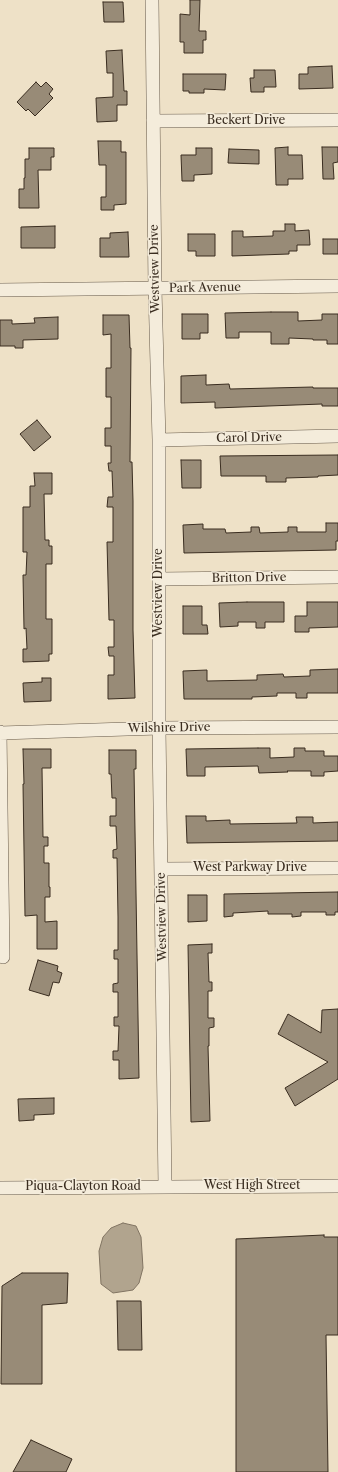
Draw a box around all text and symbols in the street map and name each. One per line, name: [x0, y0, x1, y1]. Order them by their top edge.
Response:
street label: Beckert Drive: [207, 114, 285, 128]
street label: Westview Drive: [147, 224, 163, 314]
street label: Park Avenue: [169, 280, 241, 296]
street label: Carol Drive: [216, 430, 282, 446]
street label: Westview Drive: [152, 548, 166, 638]
street label: Britton Drive: [211, 570, 287, 586]
street label: Wilshire Drive: [128, 720, 210, 736]
street label: West Parkway Drive: [193, 861, 307, 875]
street label: Westview Drive: [154, 872, 170, 962]
street label: West High Street: [204, 1179, 300, 1193]
street label: Piqua-Clayton Road: [25, 1180, 141, 1194]

